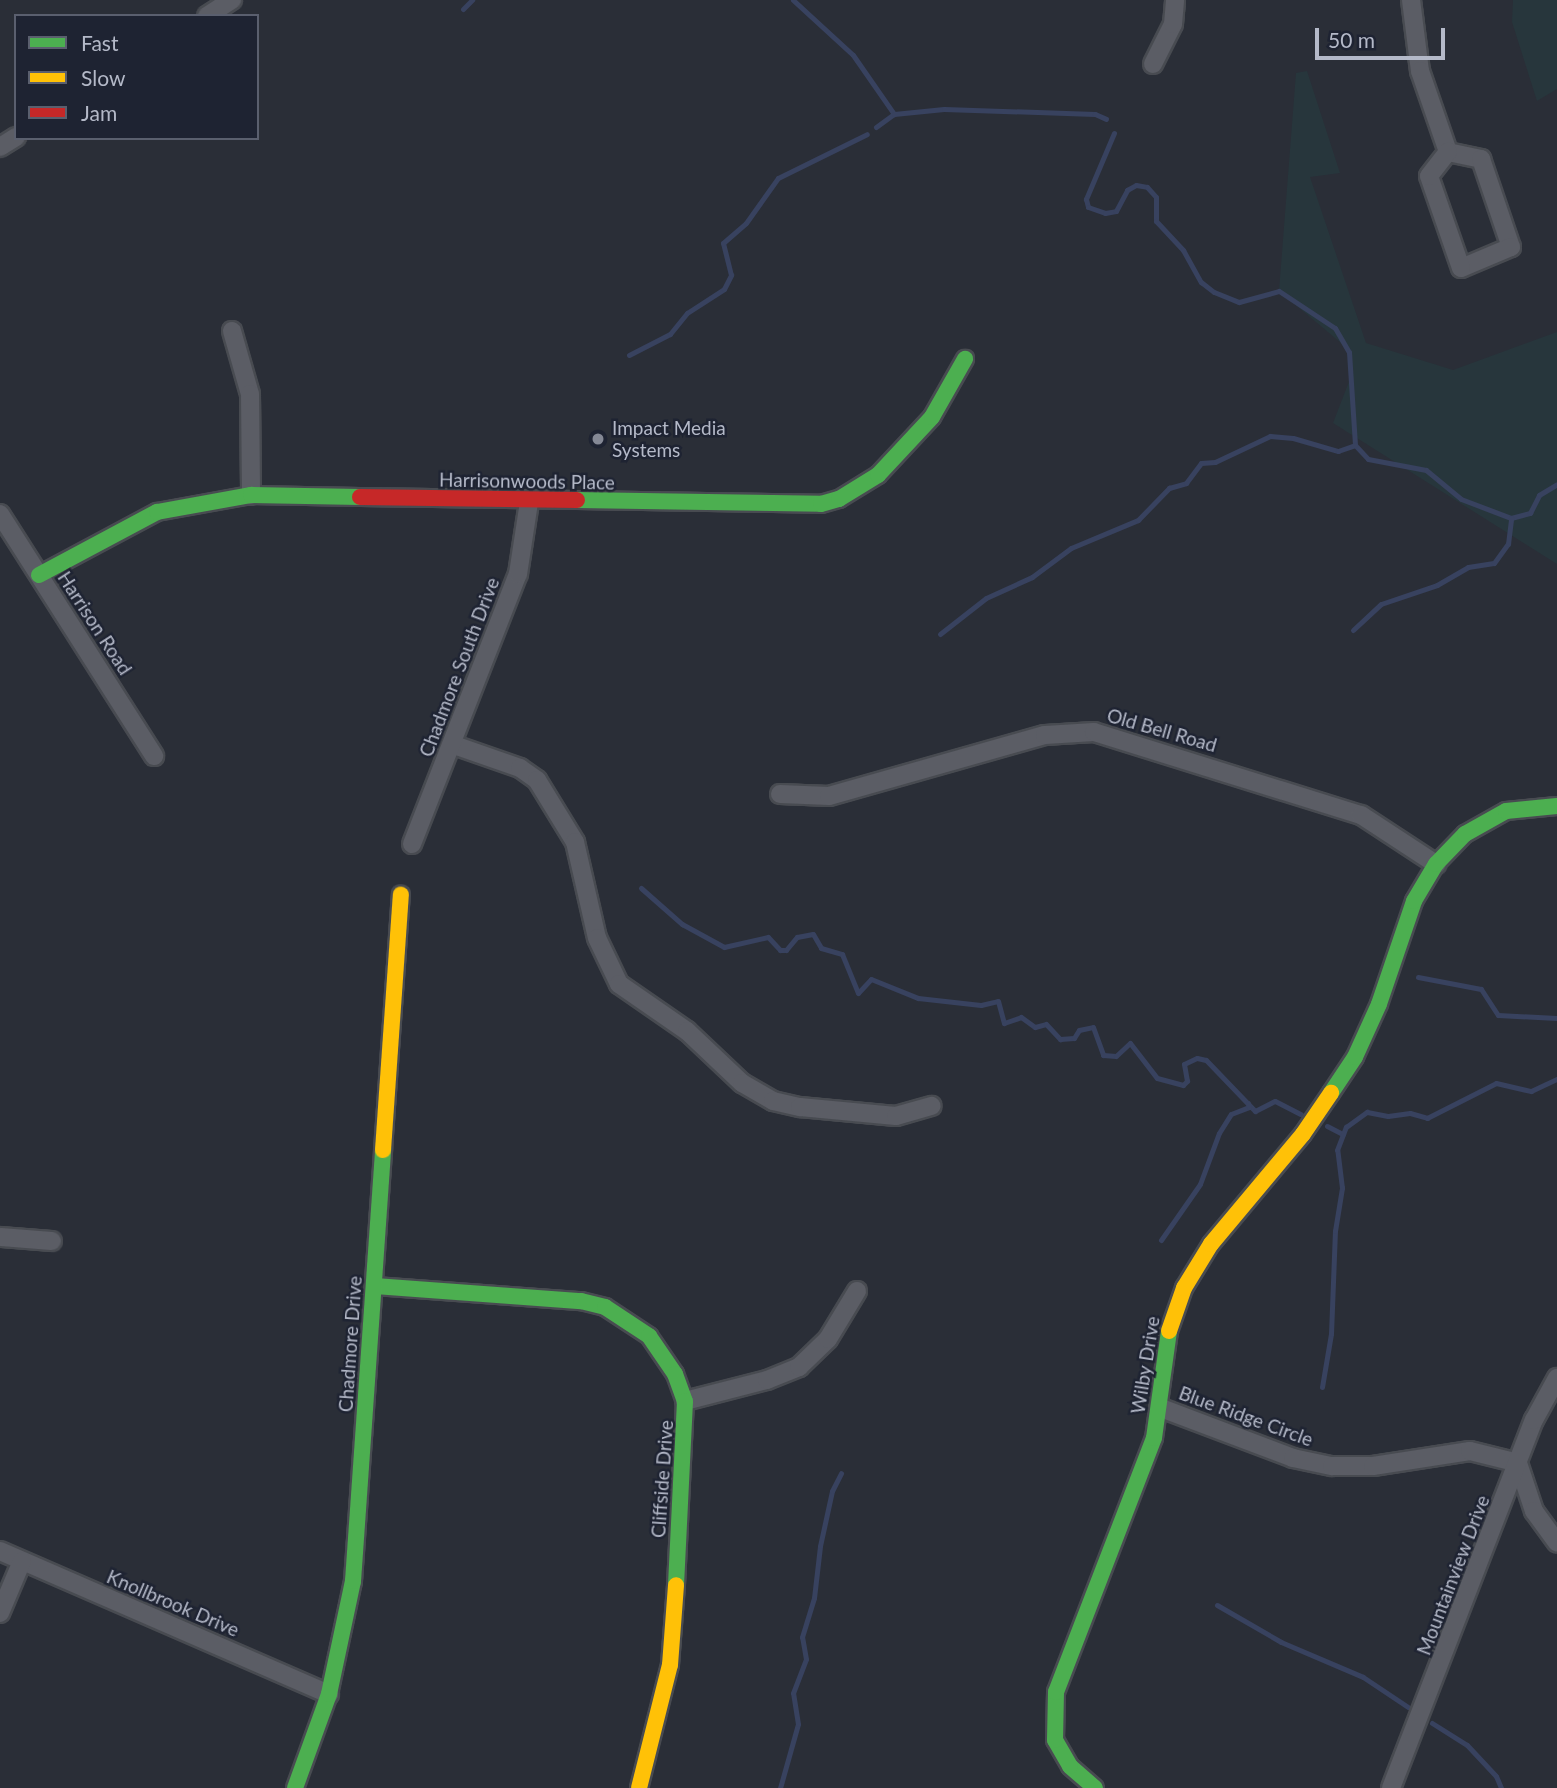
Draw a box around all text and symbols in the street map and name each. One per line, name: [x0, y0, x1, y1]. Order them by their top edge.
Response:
legend: [14, 14, 259, 140]
scale bar: [1319, 14, 1448, 58]
text: 50 m: [1328, 27, 1375, 52]
text: Fast: [81, 30, 118, 55]
text: Slow: [81, 65, 125, 90]
text: Jam: [81, 100, 117, 125]
place label: Impact Media Systems: [612, 417, 726, 461]
marker: Impact Media Systems: [590, 431, 606, 447]
street label: Harrisonwoods Place: [439, 468, 615, 494]
street label: Harrison Road: [53, 567, 137, 679]
street label: Chadmore South Drive: [414, 574, 504, 760]
street label: Old Bell Road: [1104, 703, 1220, 757]
street label: Chadmore Drive: [334, 1275, 366, 1413]
street label: Wilby Drive: [1126, 1314, 1164, 1416]
street label: Blue Ridge Circle: [1176, 1381, 1316, 1451]
street label: Cliffside Drive: [647, 1419, 677, 1539]
street label: Mountainview Drive: [1412, 1492, 1494, 1658]
street label: Knollbrook Drive: [103, 1565, 243, 1641]

